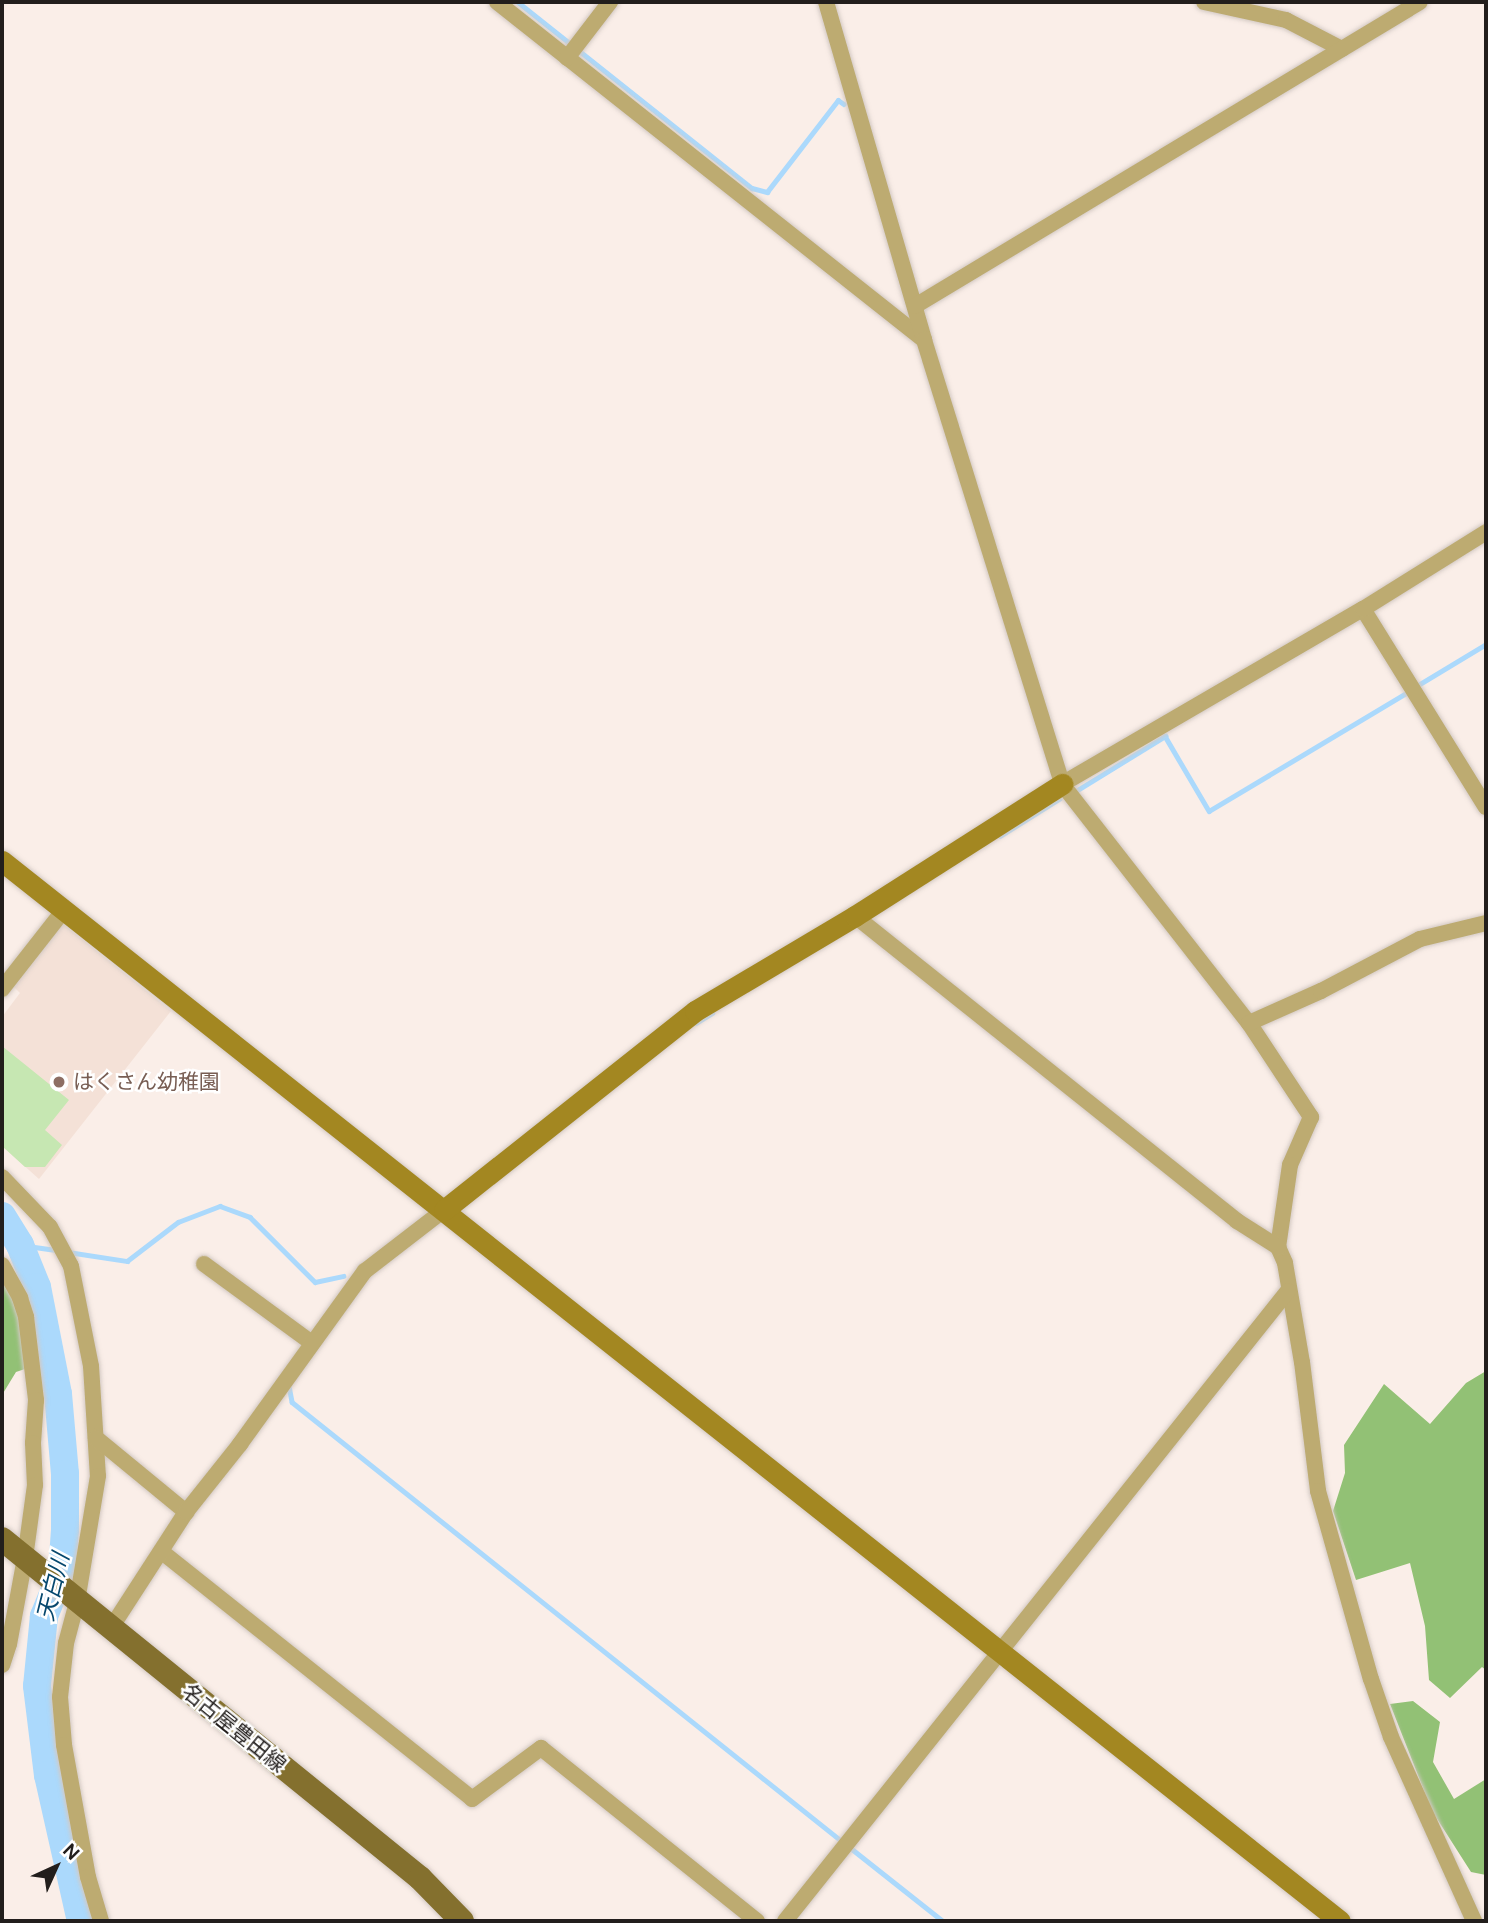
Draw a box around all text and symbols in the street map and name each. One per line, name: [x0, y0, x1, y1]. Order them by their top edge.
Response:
place label: はくさん幼稚園: [73, 1069, 220, 1095]
marker: はくさん幼稚園: [51, 1074, 67, 1090]
water label: 天白川: [31, 1550, 75, 1624]
street label: 名古屋豊田線: [177, 1679, 291, 1777]
north arrow: [21, 1832, 91, 1902]
text: N: [57, 1838, 85, 1866]

